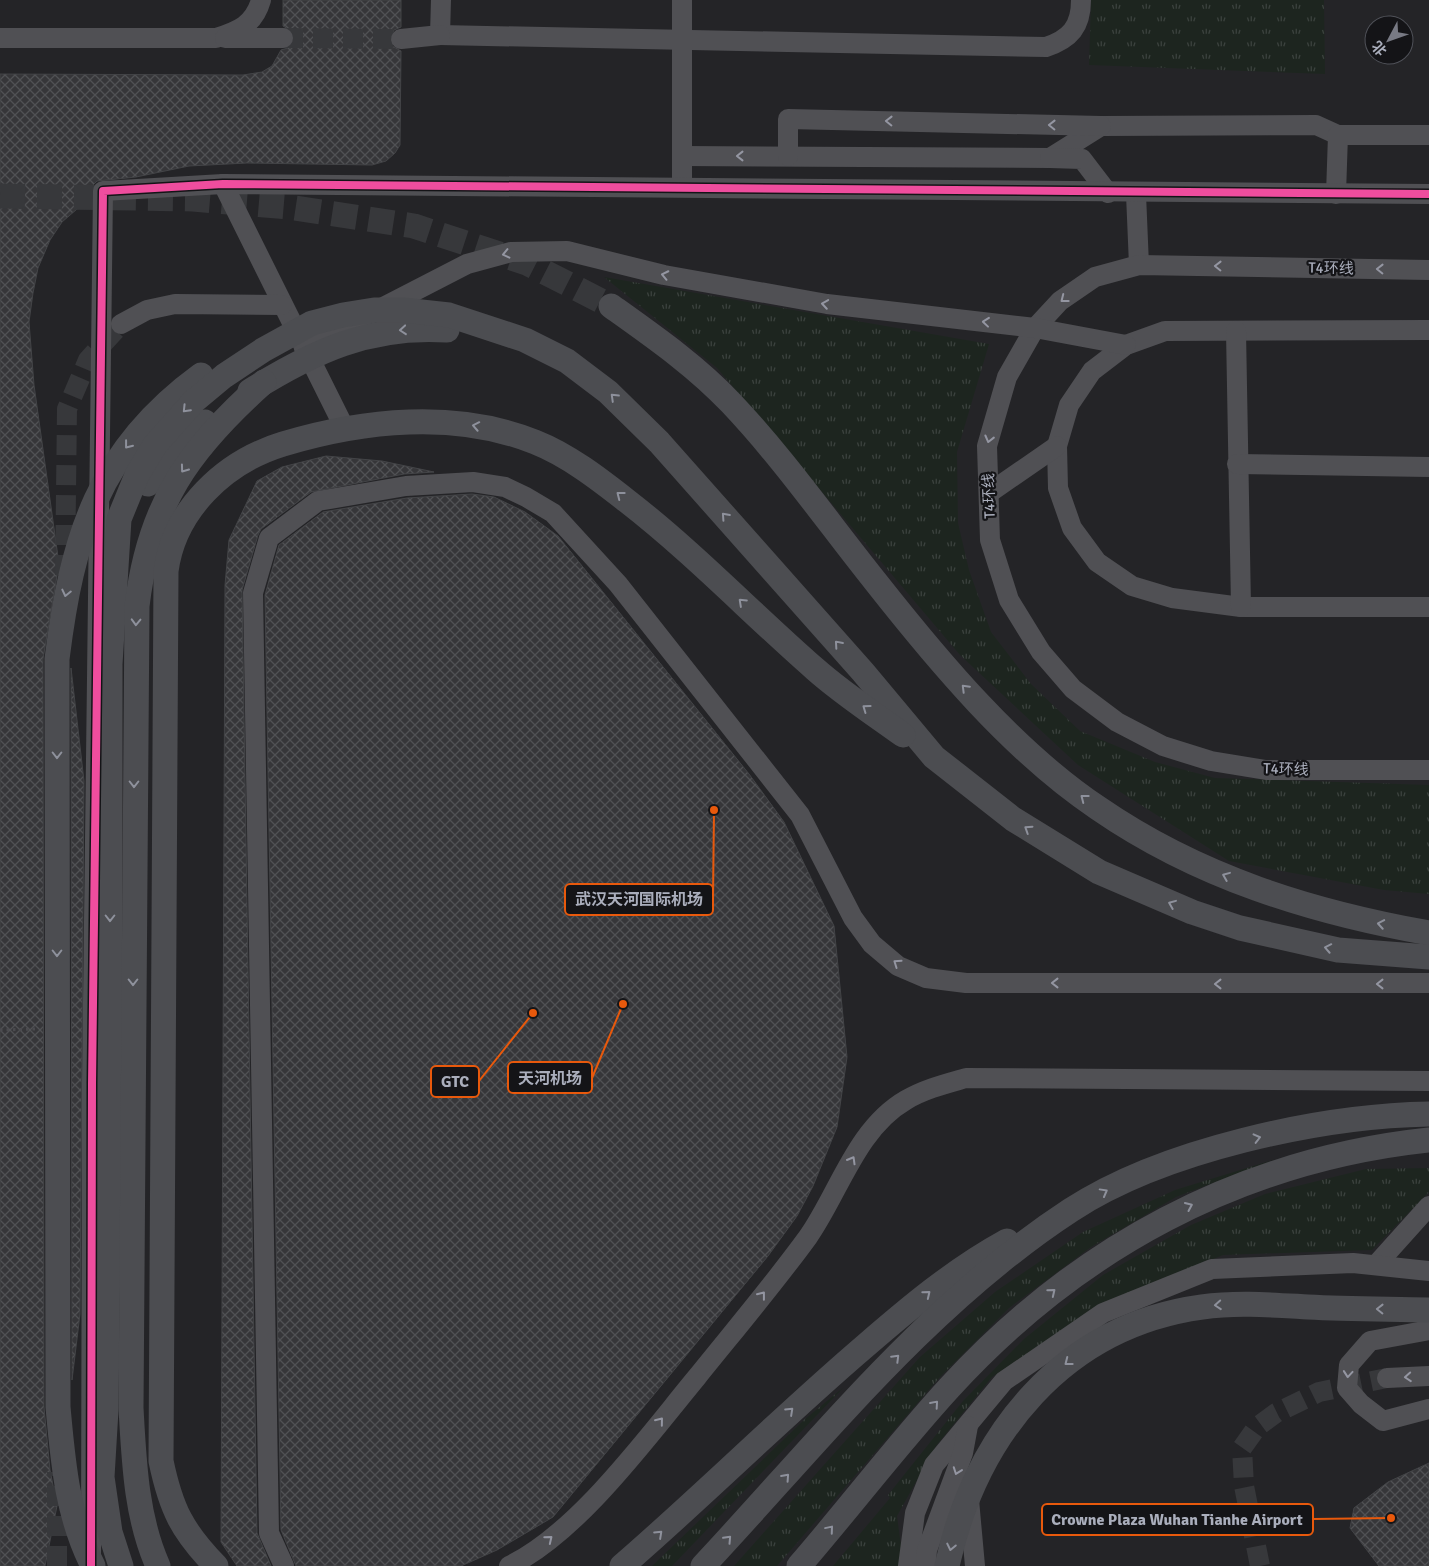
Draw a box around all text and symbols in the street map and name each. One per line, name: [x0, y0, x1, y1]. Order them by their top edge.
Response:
north arrow: [1364, 15, 1414, 65]
text: 北: [1369, 37, 1391, 59]
one-way arrow: [885, 116, 893, 126]
one-way arrow: [1048, 119, 1056, 130]
one-way arrow: [735, 151, 743, 161]
one-way arrow: [501, 248, 510, 259]
street label: T4环线: [1308, 259, 1354, 277]
one-way arrow: [1214, 261, 1222, 271]
one-way arrow: [1376, 264, 1384, 274]
one-way arrow: [660, 270, 669, 281]
one-way arrow: [1061, 294, 1070, 302]
one-way arrow: [820, 299, 829, 309]
one-way arrow: [982, 317, 990, 328]
one-way arrow: [399, 324, 407, 335]
one-way arrow: [611, 394, 620, 403]
one-way arrow: [183, 403, 192, 412]
one-way arrow: [471, 421, 480, 431]
one-way arrow: [984, 435, 995, 444]
one-way arrow: [126, 439, 134, 448]
one-way arrow: [181, 463, 190, 473]
street label: T4环线: [979, 473, 999, 519]
one-way arrow: [617, 493, 626, 501]
one-way arrow: [722, 512, 731, 521]
one-way arrow: [61, 589, 72, 598]
one-way arrow: [739, 599, 748, 608]
one-way arrow: [131, 618, 141, 626]
one-way arrow: [835, 640, 844, 649]
one-way arrow: [962, 685, 971, 694]
one-way arrow: [862, 705, 872, 714]
one-way arrow: [52, 752, 62, 759]
street label: T4环线: [1263, 759, 1309, 779]
one-way arrow: [129, 780, 139, 788]
one-way arrow: [1081, 796, 1090, 804]
one-way arrow: [1025, 826, 1034, 836]
one-way arrow: [1222, 872, 1231, 883]
callout: 武汉天河国际机场: [565, 884, 713, 915]
text: 武汉天河国际机场: [575, 890, 703, 910]
one-way arrow: [1168, 900, 1177, 911]
one-way arrow: [105, 914, 115, 922]
one-way arrow: [1377, 920, 1385, 930]
one-way arrow: [1324, 944, 1333, 954]
one-way arrow: [52, 949, 62, 957]
one-way arrow: [893, 960, 903, 969]
one-way arrow: [128, 978, 138, 986]
one-way arrow: [1051, 978, 1059, 988]
one-way arrow: [1214, 979, 1222, 989]
one-way arrow: [1376, 979, 1384, 989]
callout: 天河机场: [508, 1062, 592, 1093]
callout: GTC: [431, 1066, 479, 1097]
text: 天河机场: [518, 1069, 582, 1089]
text: GTC: [441, 1072, 469, 1092]
one-way arrow: [1253, 1133, 1262, 1144]
one-way arrow: [846, 1156, 856, 1165]
one-way arrow: [1099, 1188, 1108, 1198]
one-way arrow: [1184, 1201, 1193, 1212]
one-way arrow: [1046, 1289, 1055, 1297]
one-way arrow: [757, 1292, 765, 1301]
one-way arrow: [921, 1292, 930, 1300]
one-way arrow: [1214, 1300, 1222, 1311]
one-way arrow: [1376, 1304, 1384, 1314]
one-way arrow: [890, 1354, 899, 1363]
one-way arrow: [1065, 1356, 1074, 1364]
one-way arrow: [1343, 1371, 1354, 1379]
one-way arrow: [1404, 1372, 1412, 1383]
one-way arrow: [929, 1401, 938, 1410]
one-way arrow: [784, 1408, 793, 1417]
one-way arrow: [655, 1418, 664, 1427]
one-way arrow: [953, 1466, 963, 1475]
one-way arrow: [780, 1473, 789, 1482]
callout: Crowne Plaza Wuhan Tianhe Airport: [1042, 1504, 1313, 1535]
text: Crowne Plaza Wuhan Tianhe Airport: [1051, 1510, 1303, 1530]
one-way arrow: [825, 1525, 834, 1534]
one-way arrow: [653, 1531, 662, 1540]
one-way arrow: [722, 1536, 731, 1545]
one-way arrow: [543, 1537, 552, 1545]
one-way arrow: [947, 1543, 957, 1552]

